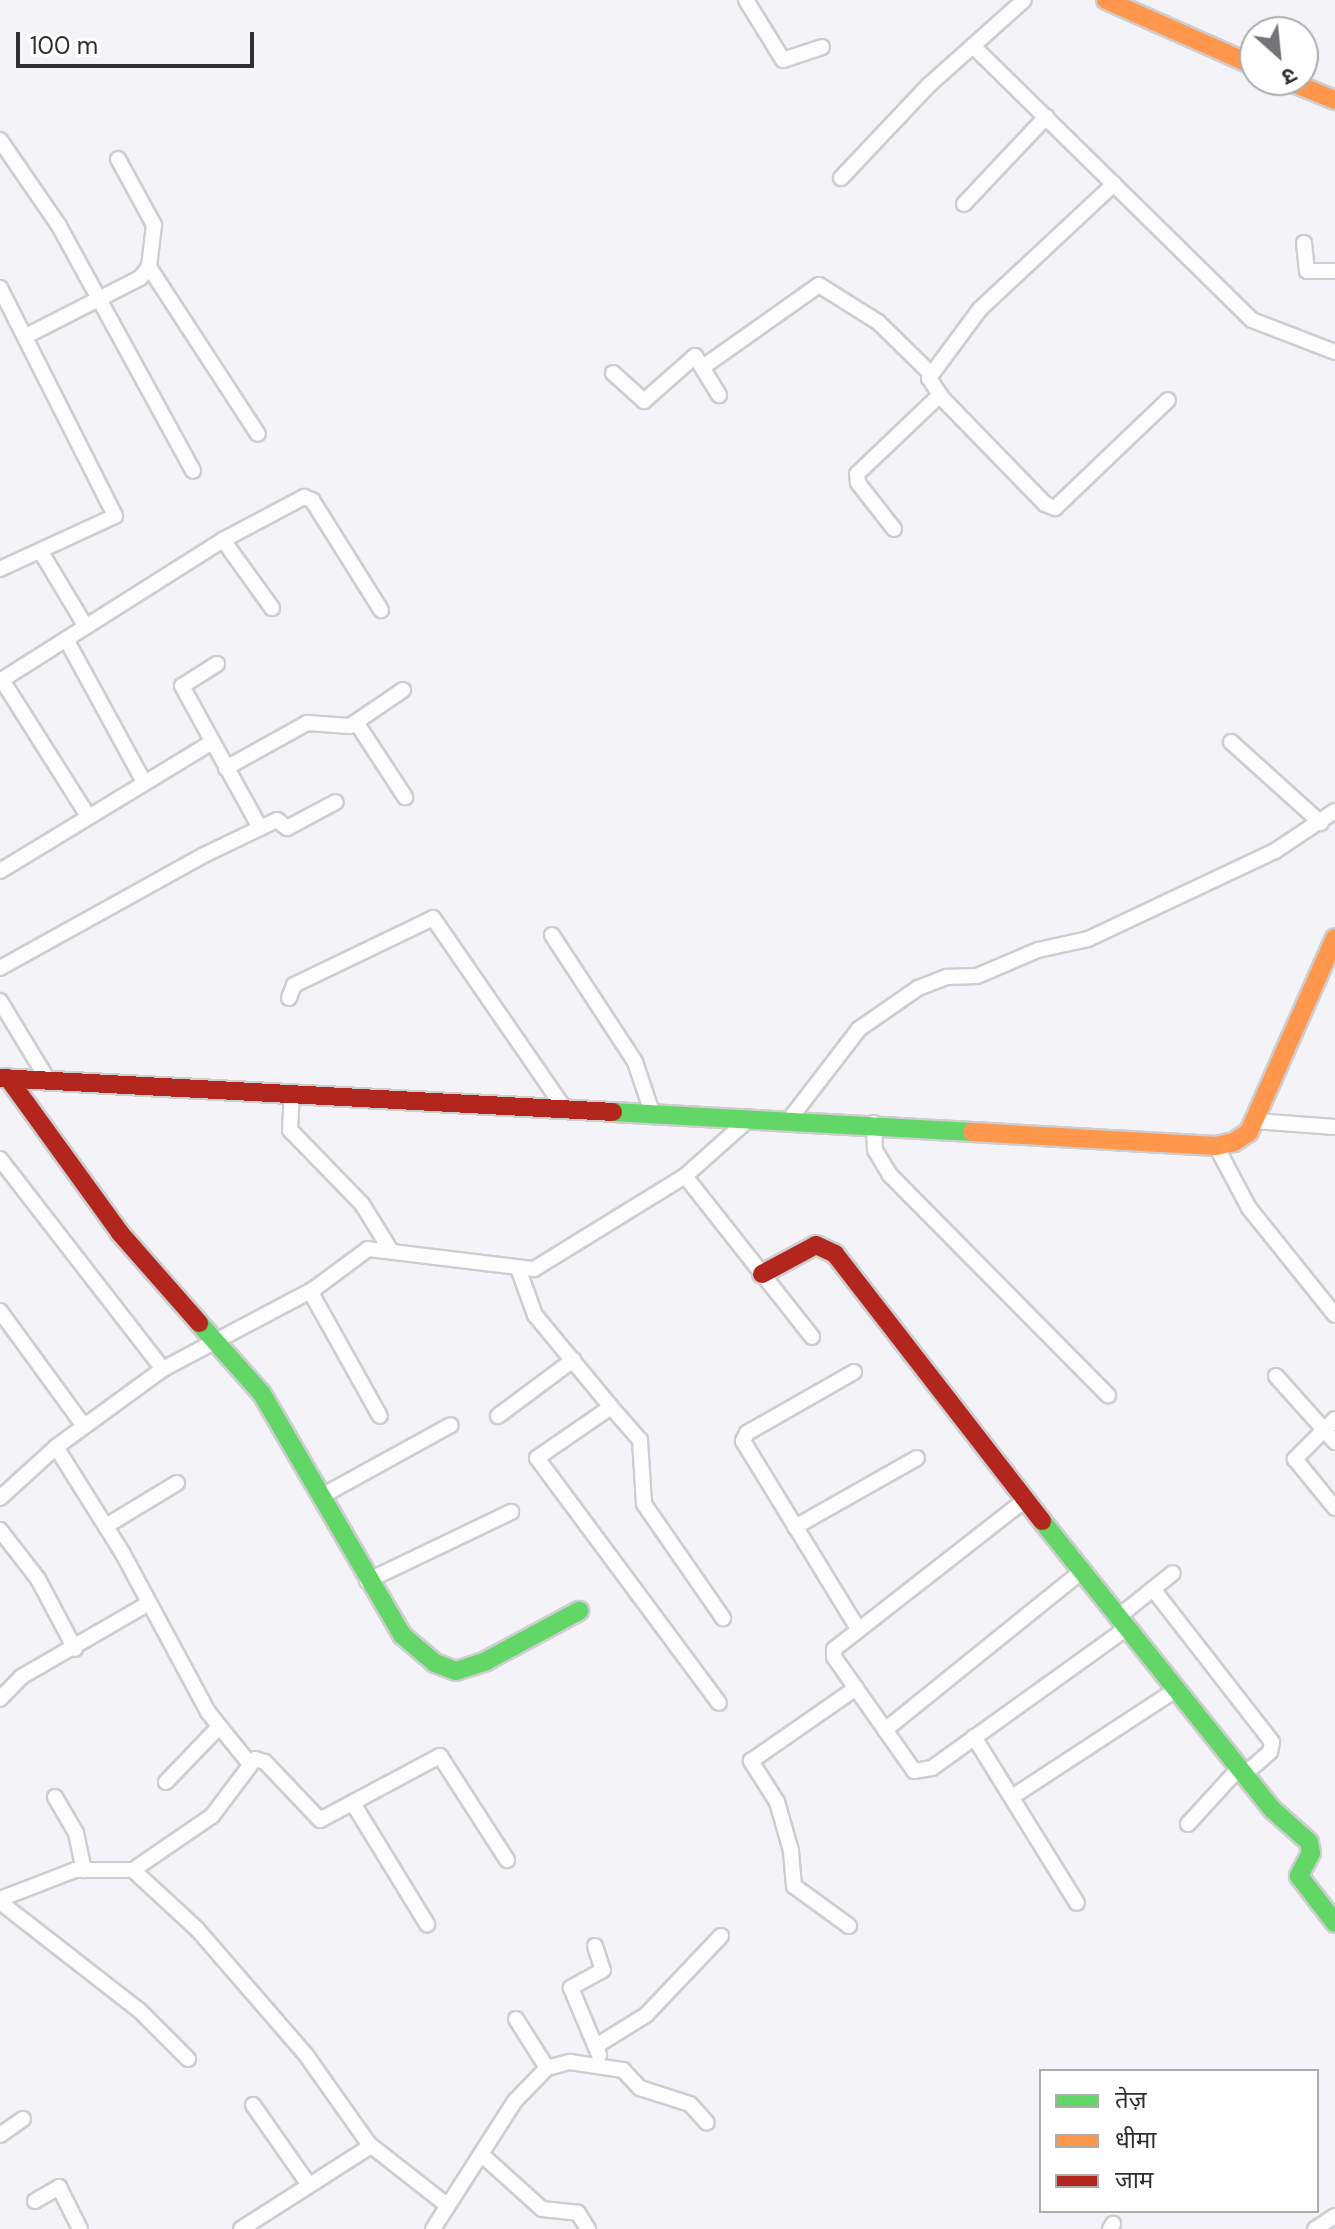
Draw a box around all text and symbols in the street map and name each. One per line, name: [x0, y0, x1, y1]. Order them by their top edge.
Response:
scale bar: [20, 16, 258, 66]
north arrow: [1239, 16, 1319, 96]
text: 100 m: [30, 30, 98, 61]
text: उ: [1277, 60, 1302, 92]
legend: [1039, 2069, 1319, 2213]
text: तेज़: [1115, 2084, 1147, 2115]
text: धीमा: [1115, 2124, 1157, 2155]
text: जाम: [1115, 2164, 1153, 2195]

